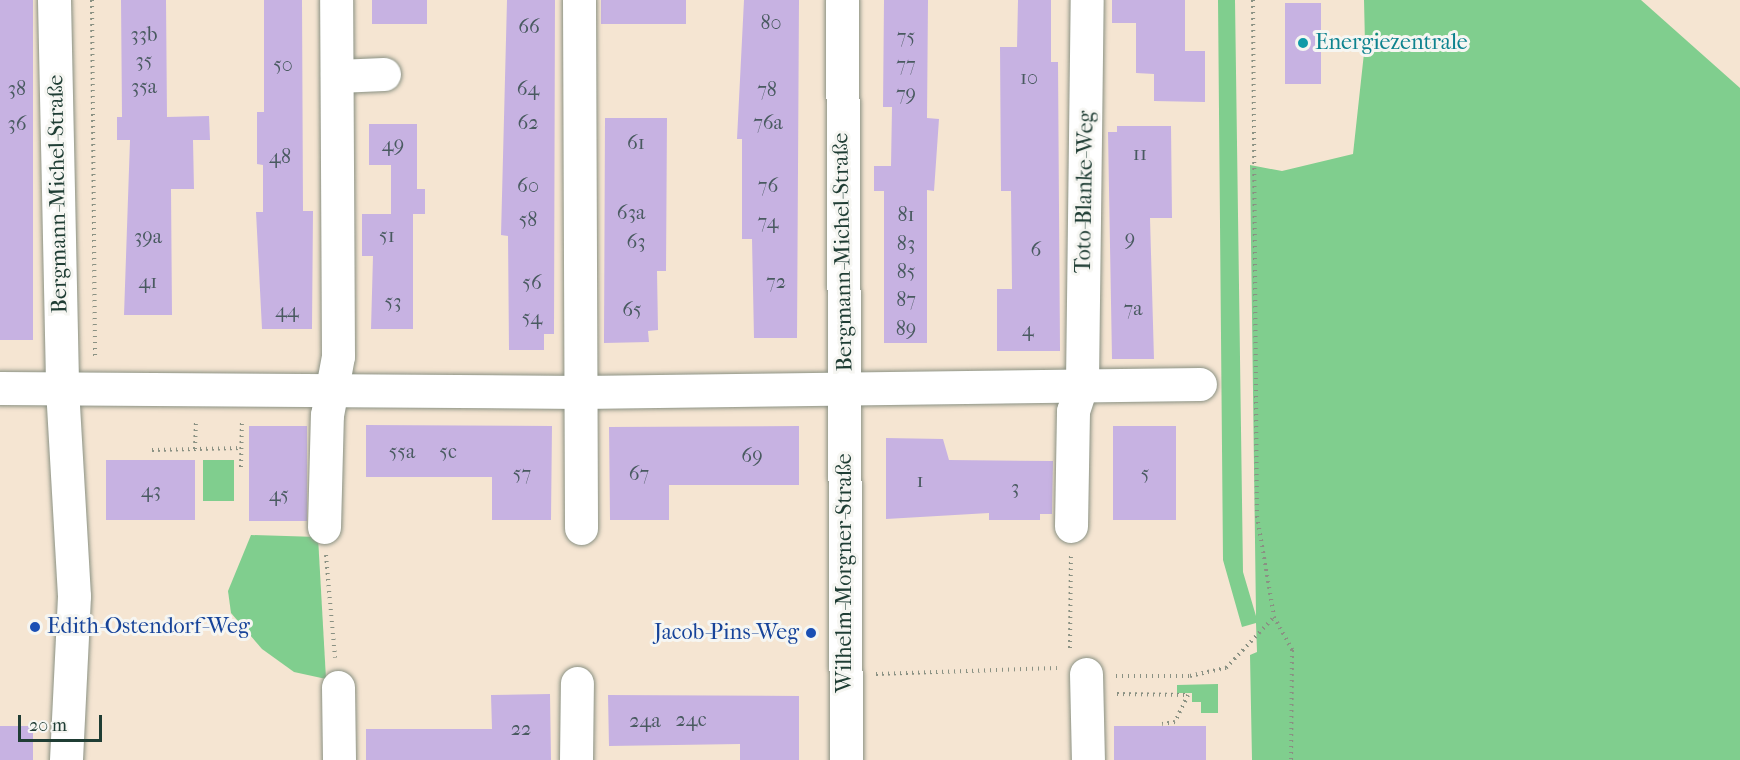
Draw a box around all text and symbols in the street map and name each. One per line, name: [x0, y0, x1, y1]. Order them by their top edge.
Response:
house number: 80: [760, 10, 782, 34]
house number: 66: [518, 14, 540, 38]
house number: 33b: [131, 22, 157, 46]
house number: 75: [897, 24, 915, 48]
place label: Energiezentrale: [1315, 30, 1468, 56]
marker: Energiezentrale: [1296, 36, 1310, 50]
house number: 35: [136, 48, 152, 72]
house number: 50: [273, 52, 293, 76]
house number: 77: [896, 52, 916, 76]
house number: 10: [1020, 65, 1038, 89]
street label: Bergmann-Michel-Straße: [43, 74, 73, 314]
house number: 35a: [131, 74, 157, 98]
house number: 38: [8, 76, 26, 100]
house number: 64: [517, 76, 539, 100]
house number: 78: [757, 77, 777, 101]
house number: 79: [896, 81, 916, 105]
house number: 62: [517, 110, 539, 134]
house number: 76a: [753, 110, 783, 134]
house number: 36: [7, 111, 27, 135]
street label: Toto-Blanke-Weg: [1070, 111, 1100, 273]
house number: 61: [627, 130, 645, 154]
house number: 49: [382, 132, 404, 156]
street label: Bergmann-Michel-Straße: [828, 132, 858, 372]
house number: 11: [1133, 141, 1147, 165]
house number: 48: [269, 144, 291, 168]
house number: 60: [517, 173, 539, 197]
house number: 76: [758, 173, 778, 197]
house number: 63a: [617, 200, 645, 224]
house number: 81: [897, 202, 915, 226]
house number: 58: [519, 207, 537, 231]
house number: 74: [758, 209, 778, 233]
house number: 51: [379, 223, 395, 247]
house number: 39a: [134, 224, 162, 248]
house number: 9: [1125, 226, 1135, 250]
house number: 63: [626, 229, 646, 253]
house number: 83: [897, 231, 915, 255]
house number: 6: [1031, 237, 1041, 261]
house number: 85: [897, 259, 915, 283]
house number: 41: [139, 269, 157, 293]
house number: 72: [766, 269, 786, 293]
house number: 56: [522, 270, 542, 294]
house number: 87: [896, 287, 916, 311]
house number: 53: [385, 289, 401, 313]
house number: 7a: [1124, 296, 1142, 320]
house number: 65: [622, 297, 642, 321]
house number: 44: [275, 298, 299, 322]
house number: 54: [522, 305, 542, 329]
house number: 89: [896, 316, 916, 340]
house number: 4: [1022, 317, 1034, 341]
house number: 55a: [389, 439, 415, 463]
house number: 5c: [439, 439, 457, 463]
house number: 69: [741, 443, 763, 467]
street label: Wilhelm-Morgner-Straße: [832, 453, 858, 693]
house number: 57: [513, 461, 531, 485]
house number: 67: [629, 461, 649, 485]
house number: 5: [1141, 461, 1149, 485]
house number: 1: [916, 468, 924, 492]
house number: 3: [1011, 475, 1019, 499]
house number: 43: [141, 478, 161, 502]
house number: 45: [269, 482, 289, 506]
place label: Edith-Ostendorf-Weg: [47, 614, 250, 640]
marker: Edith-Ostendorf-Weg: [28, 620, 42, 634]
place label: Jacob-Pins-Weg: [654, 620, 799, 646]
marker: Jacob-Pins-Weg: [804, 626, 818, 640]
scale bar: [21, 703, 105, 741]
house number: 24c: [676, 707, 706, 731]
house number: 24a: [629, 708, 661, 732]
text: 20 m: [29, 715, 67, 736]
house number: 22: [511, 716, 531, 740]

